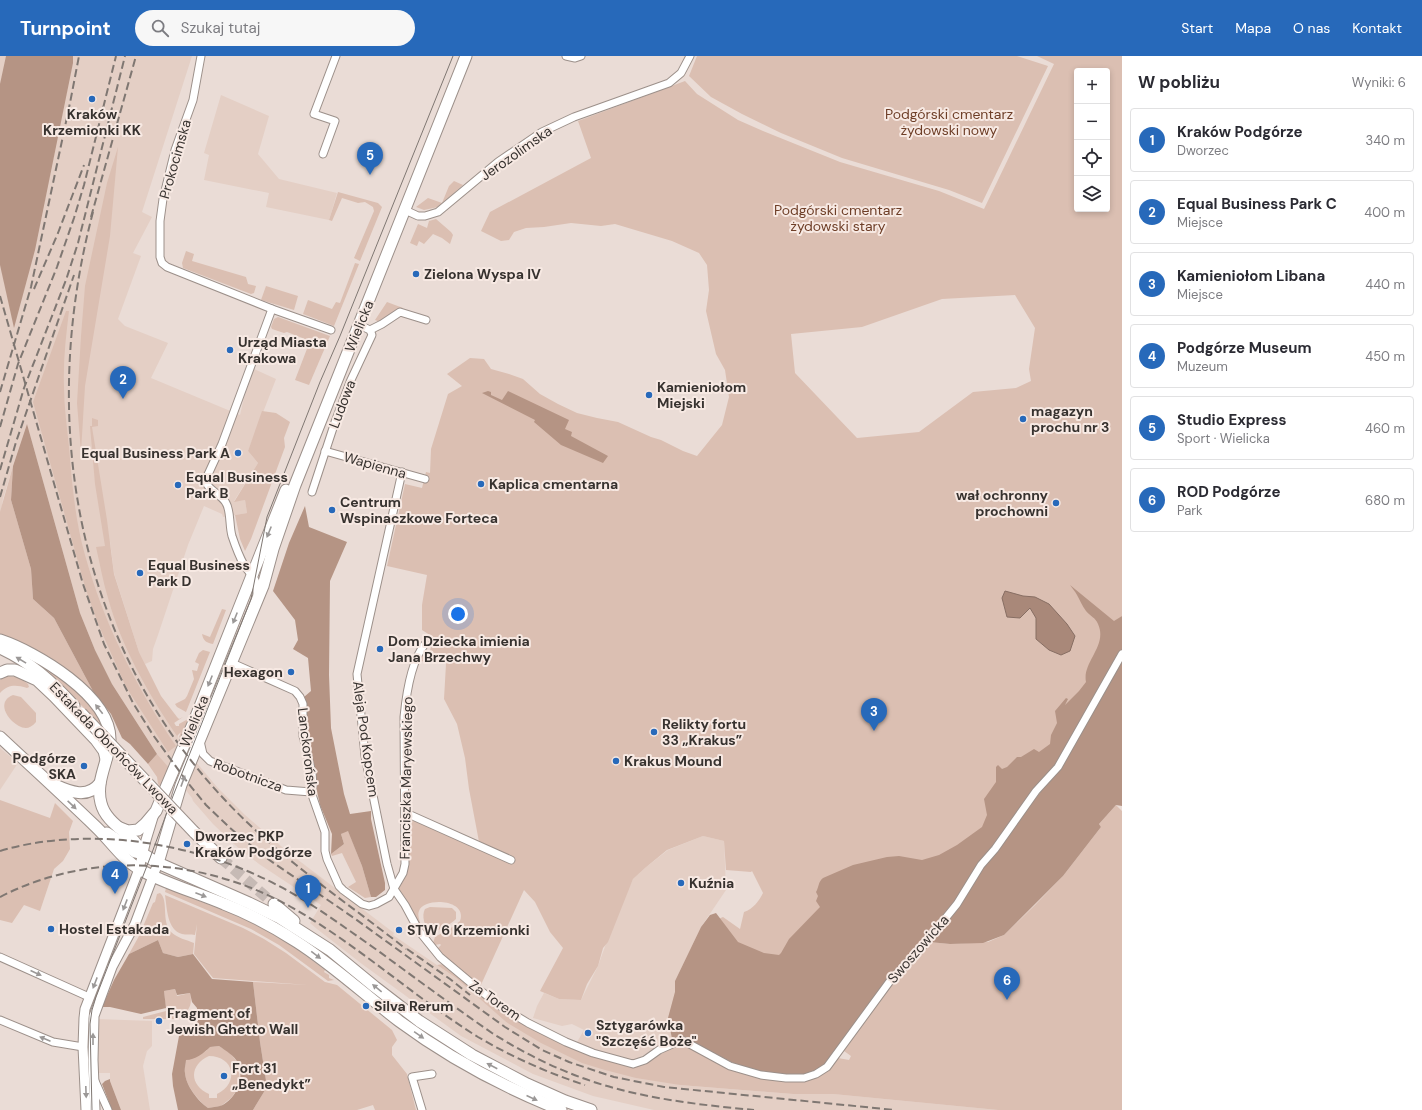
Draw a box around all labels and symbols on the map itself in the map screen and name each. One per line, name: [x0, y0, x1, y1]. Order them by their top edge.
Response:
marker: Kraków Krzemionki KK: [87, 94, 97, 104]
place label: Kraków Krzemionki KK: [43, 105, 141, 139]
park label: Podgórski cmentarz żydowski nowy: [885, 105, 1013, 139]
street label: Prokocimska: [155, 117, 195, 201]
street label: Jerozolimska: [477, 122, 555, 184]
pin: 5: [357, 142, 383, 175]
park label: Podgórski cmentarz żydowski stary: [774, 201, 902, 235]
place label: Zielona Wyspa IV: [424, 265, 541, 283]
marker: Zielona Wyspa IV: [411, 269, 421, 279]
street label: Wielicka: [341, 298, 377, 354]
place label: Urząd Miasta Krakowa: [238, 333, 327, 367]
marker: Urząd Miasta Krakowa: [225, 345, 235, 355]
pin: 2: [110, 366, 136, 399]
street label: Ludowa: [325, 377, 359, 431]
place label: Kamieniołom Miejski: [657, 378, 746, 412]
marker: Kamieniołom Miejski: [644, 390, 654, 400]
place label: magazyn prochu nr 3: [1031, 402, 1110, 436]
marker: magazyn prochu nr 3: [1018, 414, 1028, 424]
place label: Equal Business Park A: [81, 444, 230, 462]
street label: Wapienna: [342, 447, 408, 483]
marker: Equal Business Park A: [233, 448, 243, 458]
place label: Equal Business Park B: [186, 468, 288, 502]
place label: Kaplica cmentarna: [489, 475, 618, 493]
marker: Kaplica cmentarna: [476, 479, 486, 489]
marker: Equal Business Park B: [173, 480, 183, 490]
place label: wał ochronny prochowni: [956, 486, 1049, 520]
place label: Centrum Wspinaczkowe Forteca: [340, 493, 498, 527]
marker: wał ochronny prochowni: [1051, 498, 1061, 508]
marker: Centrum Wspinaczkowe Forteca: [327, 505, 337, 515]
one-way arrow: [266, 526, 272, 538]
place label: Equal Business Park D: [148, 556, 250, 590]
marker: Equal Business Park D: [135, 568, 145, 578]
your location: [448, 604, 468, 624]
one-way arrow: [231, 613, 237, 625]
place label: Dom Dziecka imienia Jana Brzechwy: [388, 632, 530, 666]
marker: Dom Dziecka imienia Jana Brzechwy: [375, 644, 385, 654]
one-way arrow: [15, 656, 27, 663]
place label: Hexagon: [224, 663, 283, 681]
marker: Hexagon: [286, 667, 296, 677]
one-way arrow: [206, 676, 212, 688]
street label: Estakada Obrońców Lwowa: [46, 678, 182, 818]
street label: Aleja Pod Kopcem: [349, 680, 383, 798]
street label: Wielicka: [176, 693, 212, 749]
street label: Franciszka Maryewskiego: [396, 696, 416, 860]
pin: 3: [861, 698, 887, 731]
one-way arrow: [95, 704, 103, 715]
street label: Lanckorońska: [294, 707, 322, 797]
place label: Relikty fortu 33 „Krakus”: [662, 715, 746, 749]
marker: Relikty fortu 33 „Krakus”: [649, 727, 659, 737]
place label: Podgórze SKA: [12, 749, 76, 783]
place label: Krakus Mound: [624, 752, 722, 770]
street label: Robotnicza: [211, 754, 285, 796]
marker: Krakus Mound: [611, 756, 621, 766]
marker: Podgórze SKA: [79, 761, 89, 771]
one-way arrow: [180, 775, 186, 787]
one-way arrow: [67, 800, 77, 810]
place label: Dworzec PKP Kraków Podgórze: [195, 827, 312, 861]
marker: Dworzec PKP Kraków Podgórze: [182, 839, 192, 849]
pin: 4: [102, 861, 128, 894]
place label: Kuźnia: [689, 874, 734, 892]
pin: 1: [295, 875, 321, 908]
marker: Kuźnia: [676, 878, 686, 888]
one-way arrow: [196, 892, 207, 898]
one-way arrow: [121, 899, 127, 911]
street label: Swoszowicka: [883, 911, 953, 987]
place label: Hostel Estakada: [59, 920, 169, 938]
place label: STW 6 Krzemionki: [407, 921, 530, 939]
marker: Hostel Estakada: [46, 924, 56, 934]
marker: STW 6 Krzemionki: [394, 925, 404, 935]
one-way arrow: [311, 951, 321, 959]
pin: 6: [994, 967, 1020, 1000]
one-way arrow: [30, 970, 41, 976]
street label: Za Torem: [466, 976, 524, 1024]
one-way arrow: [91, 978, 97, 990]
one-way arrow: [371, 984, 382, 993]
place label: Silva Rerum: [374, 997, 453, 1015]
marker: Silva Rerum: [361, 1001, 371, 1011]
place label: Fragment of Jewish Ghetto Wall: [167, 1004, 298, 1038]
marker: Fragment of Jewish Ghetto Wall: [154, 1016, 164, 1026]
place label: Sztygarówka "Szczęść Boże": [596, 1016, 697, 1050]
marker: Sztygarówka "Szczęść Boże": [583, 1028, 593, 1038]
one-way arrow: [413, 1031, 424, 1039]
one-way arrow: [90, 1032, 96, 1045]
one-way arrow: [40, 1036, 51, 1042]
place label: Fort 31 „Benedykt”: [232, 1059, 311, 1093]
one-way arrow: [486, 1063, 498, 1069]
marker: Fort 31 „Benedykt”: [219, 1071, 229, 1081]
one-way arrow: [83, 1086, 89, 1099]
one-way arrow: [526, 1095, 537, 1101]

